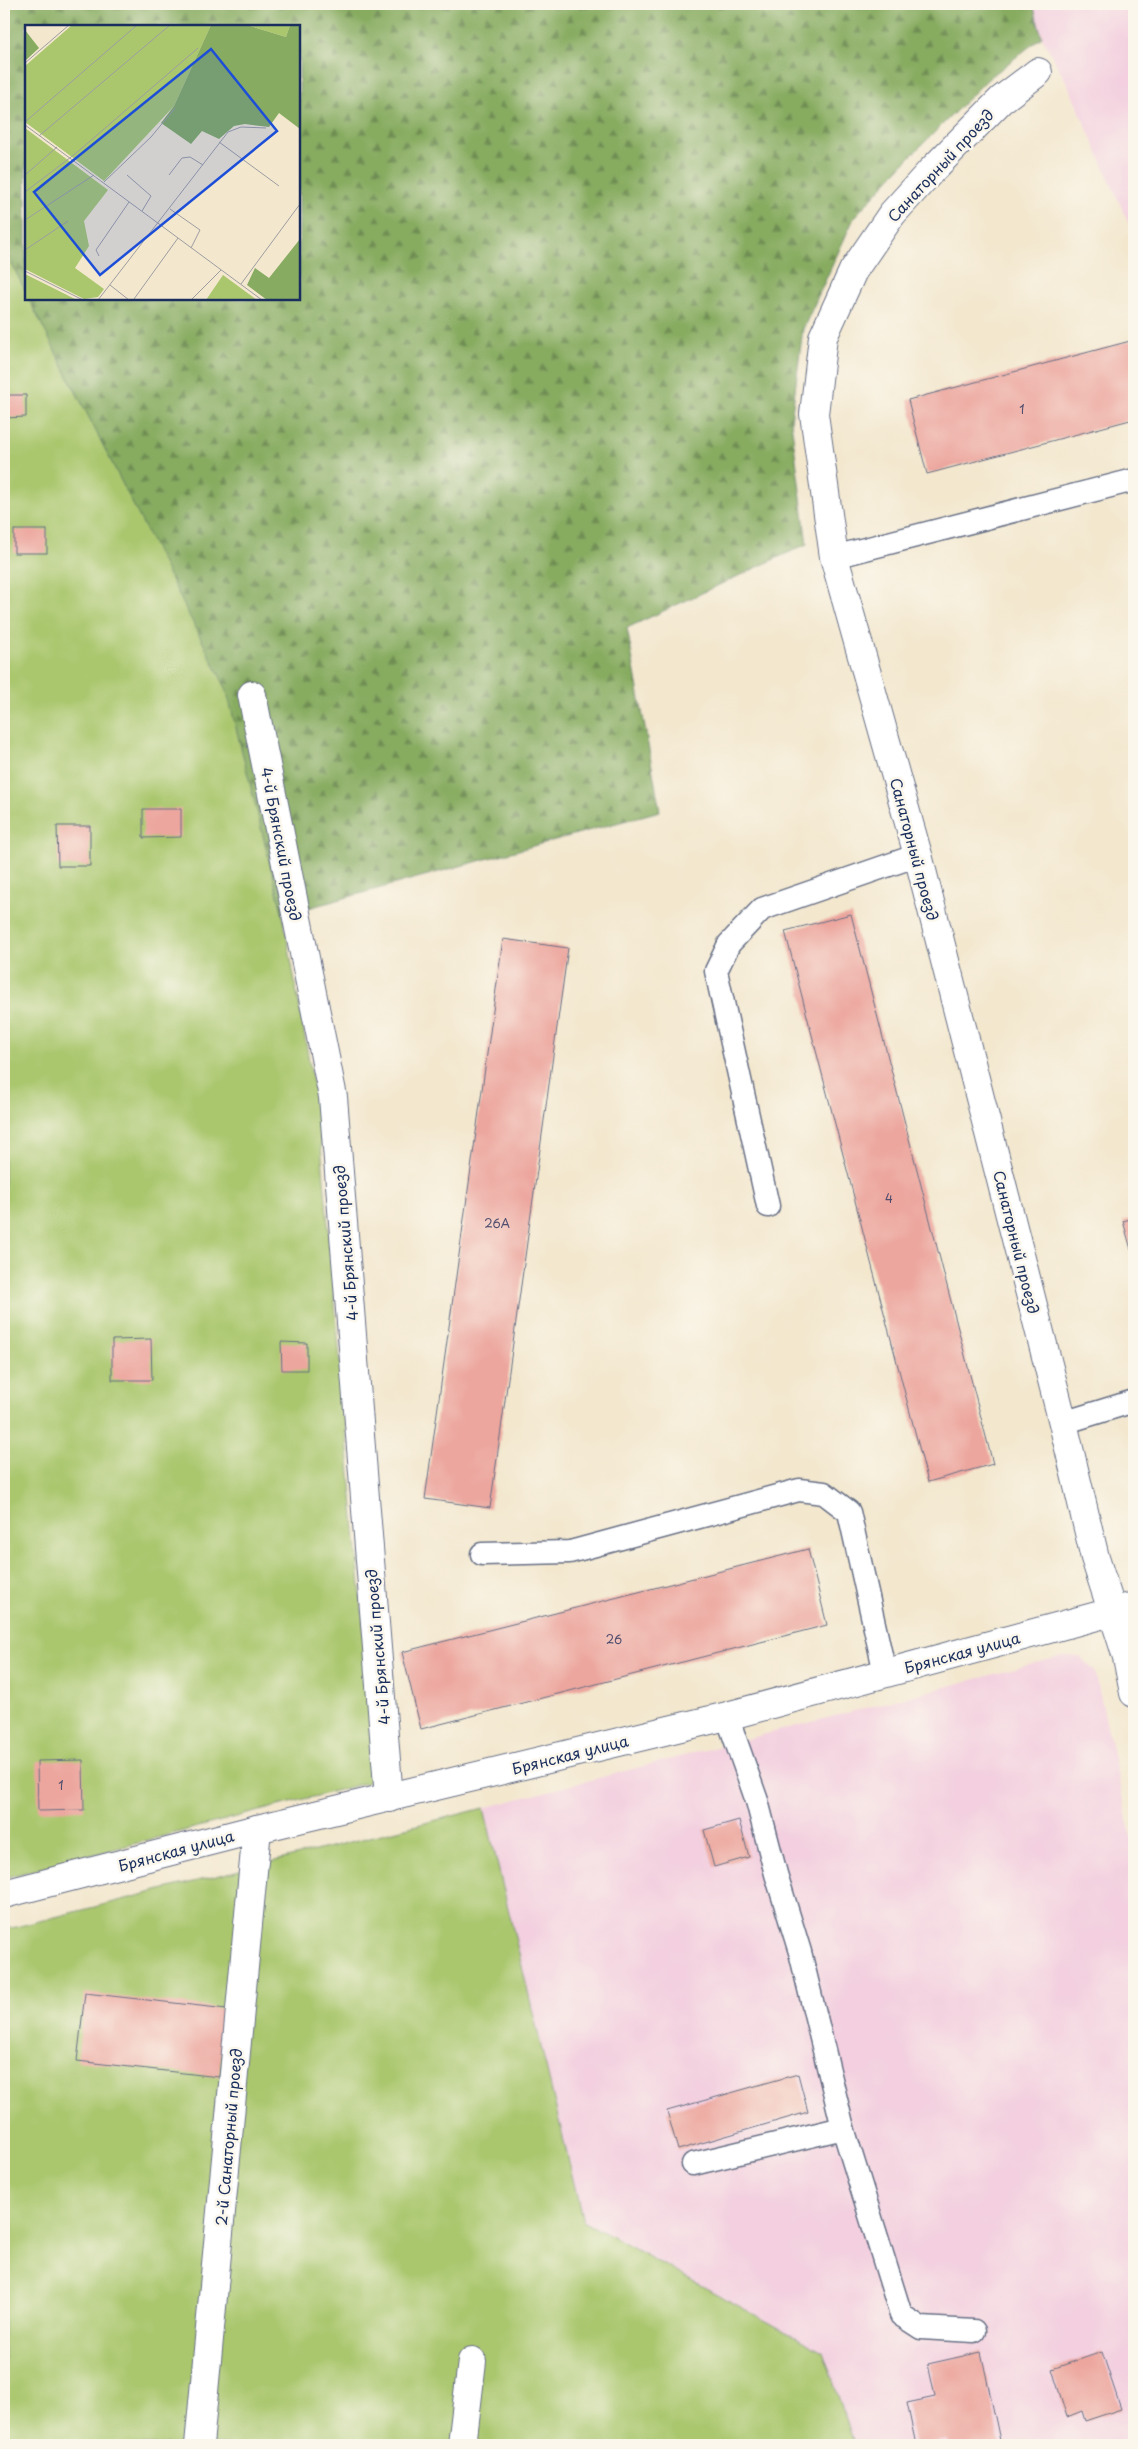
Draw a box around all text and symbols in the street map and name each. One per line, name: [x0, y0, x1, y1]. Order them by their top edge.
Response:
inset map: [25, 25, 300, 300]
street label: Санаторный проезд: [881, 103, 999, 227]
house number: 1: [1019, 400, 1025, 418]
street label: 4-й Брянский проезд: [256, 765, 308, 923]
street label: Санаторный проезд: [885, 775, 945, 923]
street label: 4-й Брянский проезд: [327, 1164, 363, 1322]
street label: Санаторный проезд: [988, 1168, 1046, 1316]
house number: 4: [885, 1189, 893, 1207]
house number: 26А: [484, 1214, 510, 1232]
street label: 4-й Брянский проезд: [359, 1568, 395, 1726]
street label: Брянская улица: [902, 1625, 1023, 1679]
house number: 26: [606, 1630, 622, 1648]
street label: Брянская улица: [509, 1728, 631, 1780]
house number: 1: [58, 1776, 64, 1794]
street label: Брянская улица: [116, 1823, 237, 1877]
street label: 2-й Санаторный проезд: [209, 2047, 247, 2227]

